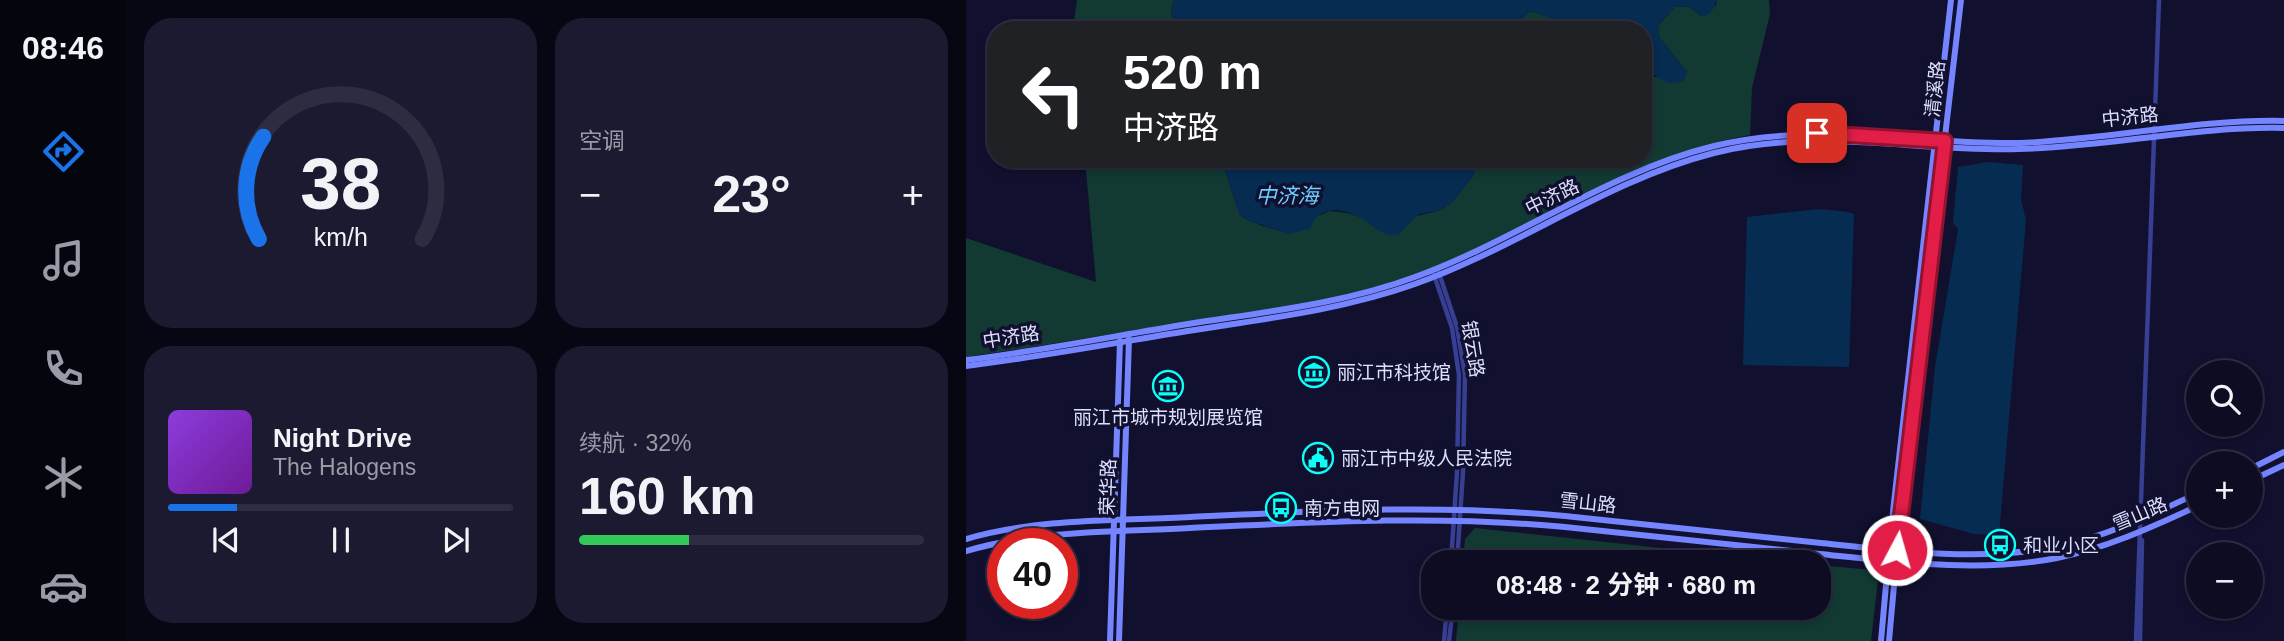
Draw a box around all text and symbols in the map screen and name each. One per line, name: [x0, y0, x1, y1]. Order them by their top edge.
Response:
text: 08:46: [22, 30, 104, 66]
text: 520 m: [1123, 45, 1262, 99]
icon: left: [1008, 49, 1099, 140]
street label: 清溪路: [1922, 60, 1948, 118]
pin: [1787, 103, 1847, 163]
street label: 中济路: [2101, 104, 2159, 130]
text: 中济路: [1123, 110, 1219, 146]
icon: arrive: [1798, 114, 1836, 152]
icon: directions: [39, 127, 88, 176]
text: 空调: [579, 128, 625, 154]
text: 38: [300, 143, 381, 224]
text: 23°: [712, 165, 791, 223]
text: −: [579, 174, 601, 216]
text: +: [902, 174, 924, 216]
street label: 中济路: [1522, 175, 1582, 219]
water label: 中济海: [1256, 184, 1321, 207]
text: km/h: [313, 223, 368, 251]
icon: music: [39, 236, 88, 285]
street label: 银云路: [1458, 319, 1488, 379]
street label: 中济路: [981, 322, 1041, 352]
icon: phone: [39, 344, 88, 393]
museum icon: 丽江市科技馆: [1297, 355, 1331, 389]
map controls: [2186, 360, 2263, 619]
button: search: [2186, 360, 2263, 437]
place label: 丽江市科技馆: [1337, 362, 1451, 383]
museum icon: 丽江市城市规划展览馆: [1151, 369, 1185, 403]
place label: 丽江市城市规划展览馆: [1073, 407, 1263, 428]
text: Night Drive: [273, 423, 412, 453]
text: 续航 · 32%: [579, 430, 691, 456]
public building icon: 丽江市中级人民法院: [1301, 441, 1335, 475]
place label: 丽江市中级人民法院: [1341, 448, 1512, 469]
button: +: [2186, 451, 2263, 528]
icon: climate: [39, 453, 88, 502]
text: The Halogens: [273, 454, 416, 480]
street label: 荣华路: [1097, 458, 1119, 516]
text: 160 km: [579, 467, 755, 525]
street label: 雪山路: [1559, 490, 1617, 516]
bus stop icon: 南方电网: [1264, 491, 1298, 525]
street label: 雪山路: [2110, 493, 2170, 535]
place label: 南方电网: [1304, 498, 1380, 519]
position arrow: [1860, 513, 1934, 587]
icon: previous: [207, 521, 245, 559]
icon: pause: [322, 521, 360, 559]
icon: next: [437, 521, 475, 559]
speed limit sign: 40: [987, 528, 1078, 619]
bus stop icon: 和业小区: [1983, 528, 2017, 562]
place label: 和业小区: [2023, 535, 2099, 556]
button: −: [2186, 542, 2263, 619]
icon: car: [39, 562, 88, 611]
text: 08:48 · 2 分钟 · 680 m: [1496, 570, 1756, 600]

